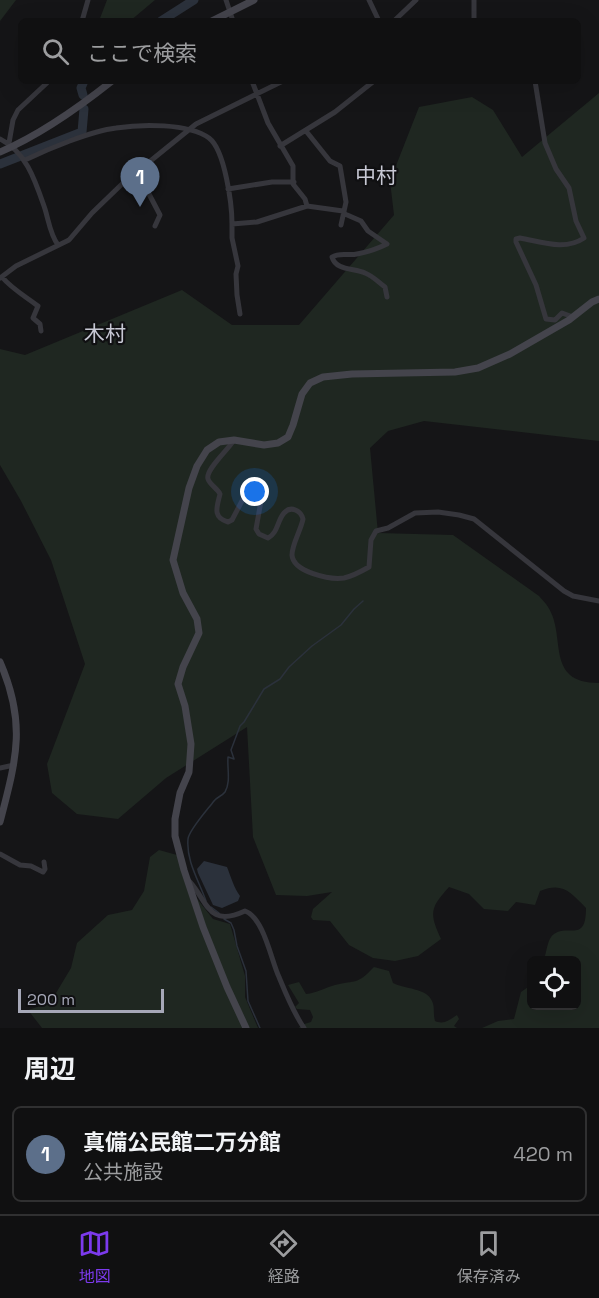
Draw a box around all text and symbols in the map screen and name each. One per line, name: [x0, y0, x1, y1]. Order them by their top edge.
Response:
search box: [18, 18, 581, 84]
icon: search: [39, 35, 72, 68]
text: ここで検索: [87, 39, 197, 67]
pin: 1: [120, 158, 160, 207]
district label: 中村: [355, 162, 397, 189]
district label: 木村: [84, 320, 126, 347]
your location: [240, 477, 269, 506]
map controls: [527, 956, 581, 1010]
button: locate: [527, 956, 581, 1010]
scale bar: [18, 986, 164, 1014]
text: 200 m: [27, 989, 75, 1010]
text: 周辺: [24, 1052, 76, 1086]
text: 真備公民館二万分館: [83, 1128, 281, 1156]
text: 1: [41, 1141, 50, 1167]
text: 420 m: [513, 1141, 573, 1167]
text: 公共施設: [83, 1159, 163, 1185]
tab: 地図: [78, 1227, 111, 1287]
tab: 経路: [267, 1227, 300, 1287]
tab: 保存済み: [457, 1227, 521, 1287]

